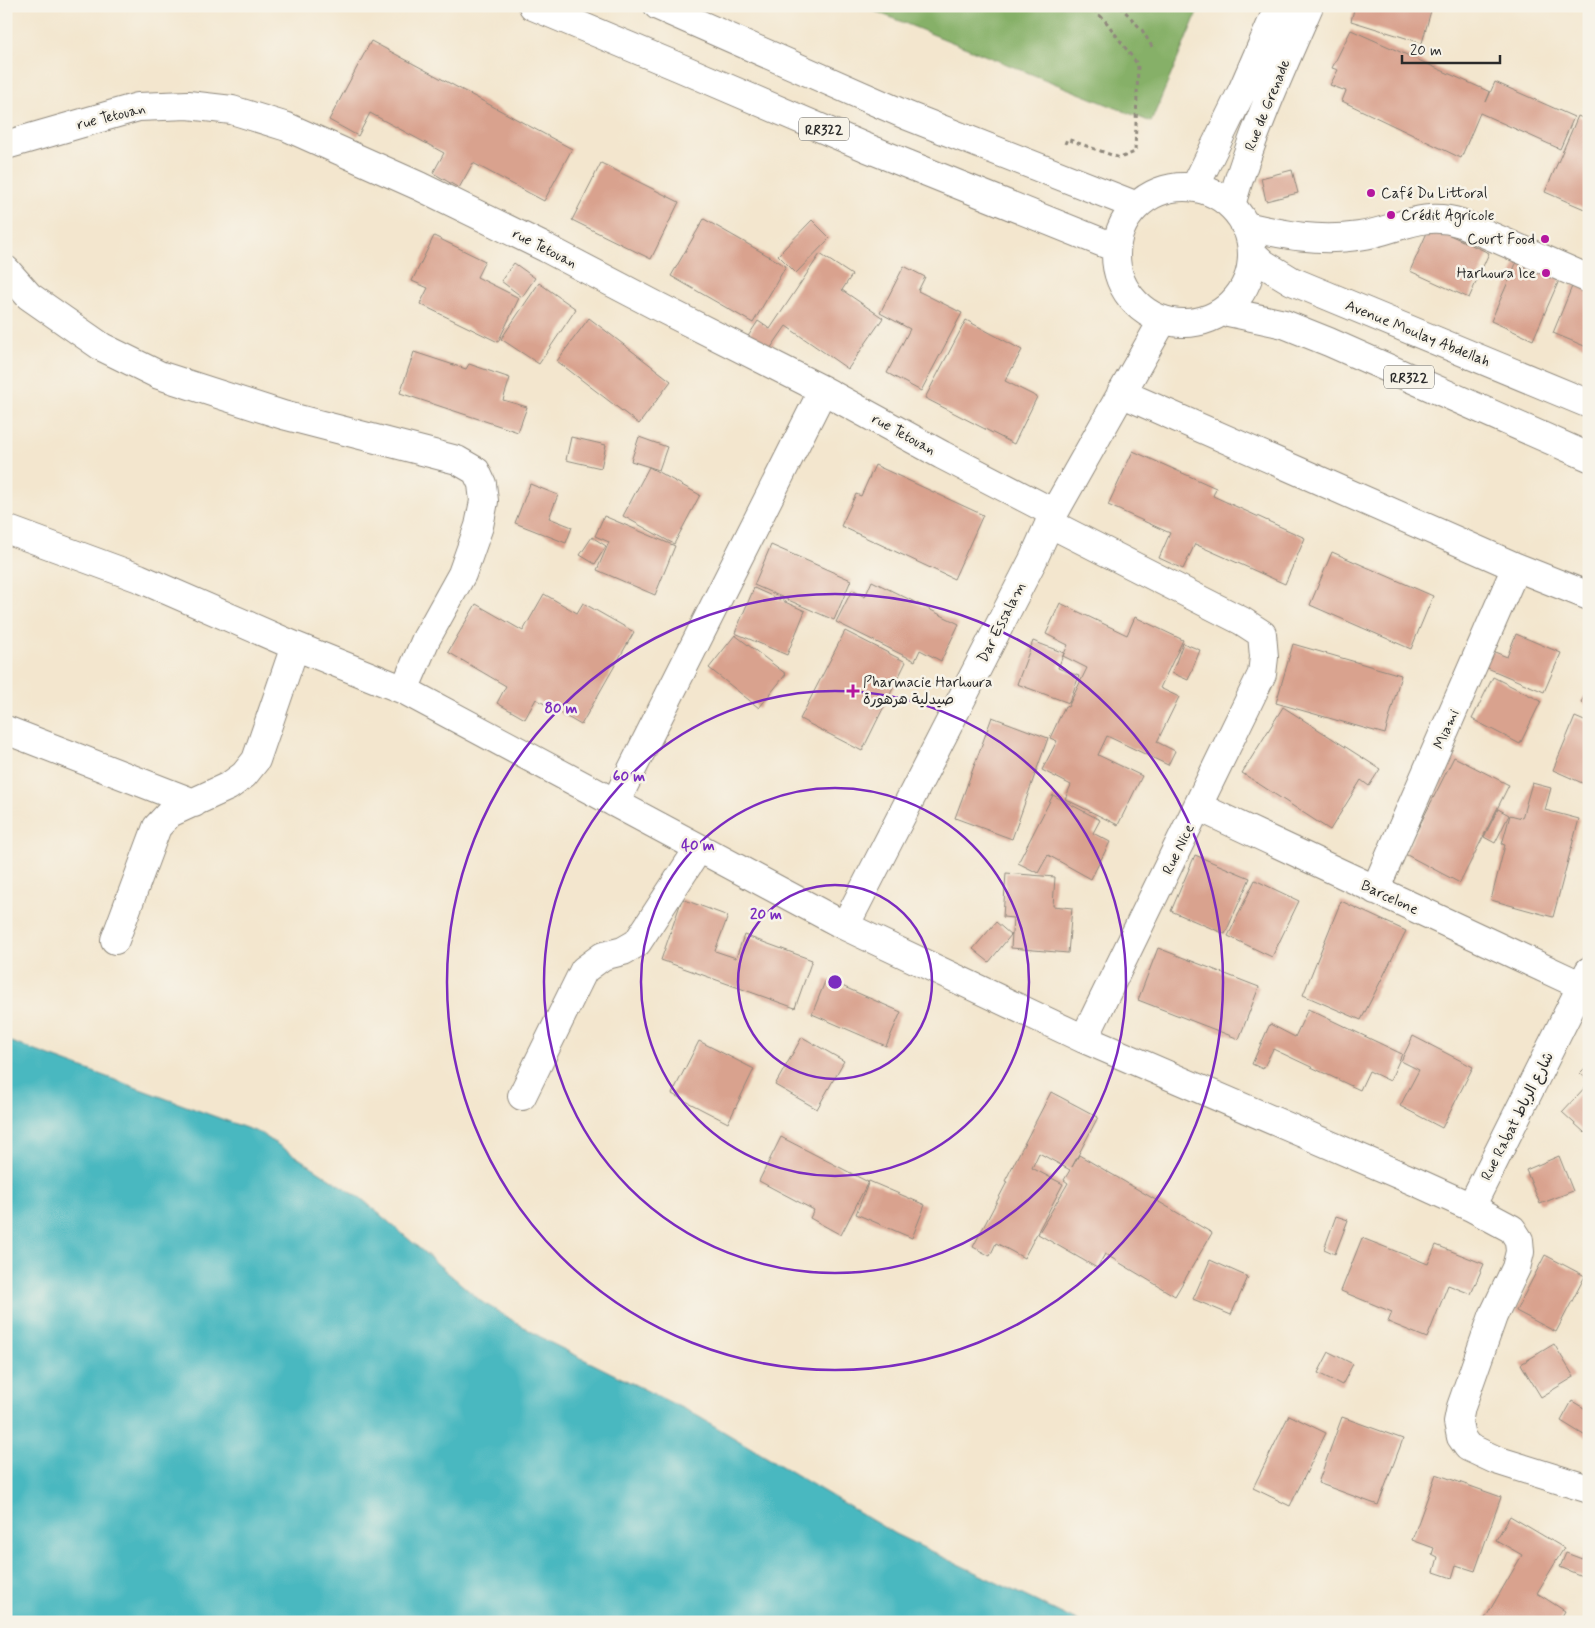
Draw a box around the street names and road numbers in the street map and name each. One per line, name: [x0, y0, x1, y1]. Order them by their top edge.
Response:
street label: Rue de Grenade: [1240, 57, 1295, 154]
street label: rue Tetouan: [75, 99, 148, 135]
road number: RR322: [799, 118, 849, 140]
street label: rue Tetouan: [509, 224, 580, 274]
street label: Avenue Moulay Abdellah: [1342, 296, 1493, 372]
road number: RR322: [1384, 366, 1434, 388]
street label: rue Tetouan: [868, 409, 939, 461]
street label: Dar Essalam: [973, 579, 1031, 666]
street label: Miami: [1429, 706, 1465, 752]
street label: Rue Nice: [1158, 821, 1200, 878]
street label: Barcelone: [1358, 876, 1422, 920]
street label: Rue Rabat شارع الرباط: [1477, 1049, 1559, 1184]

